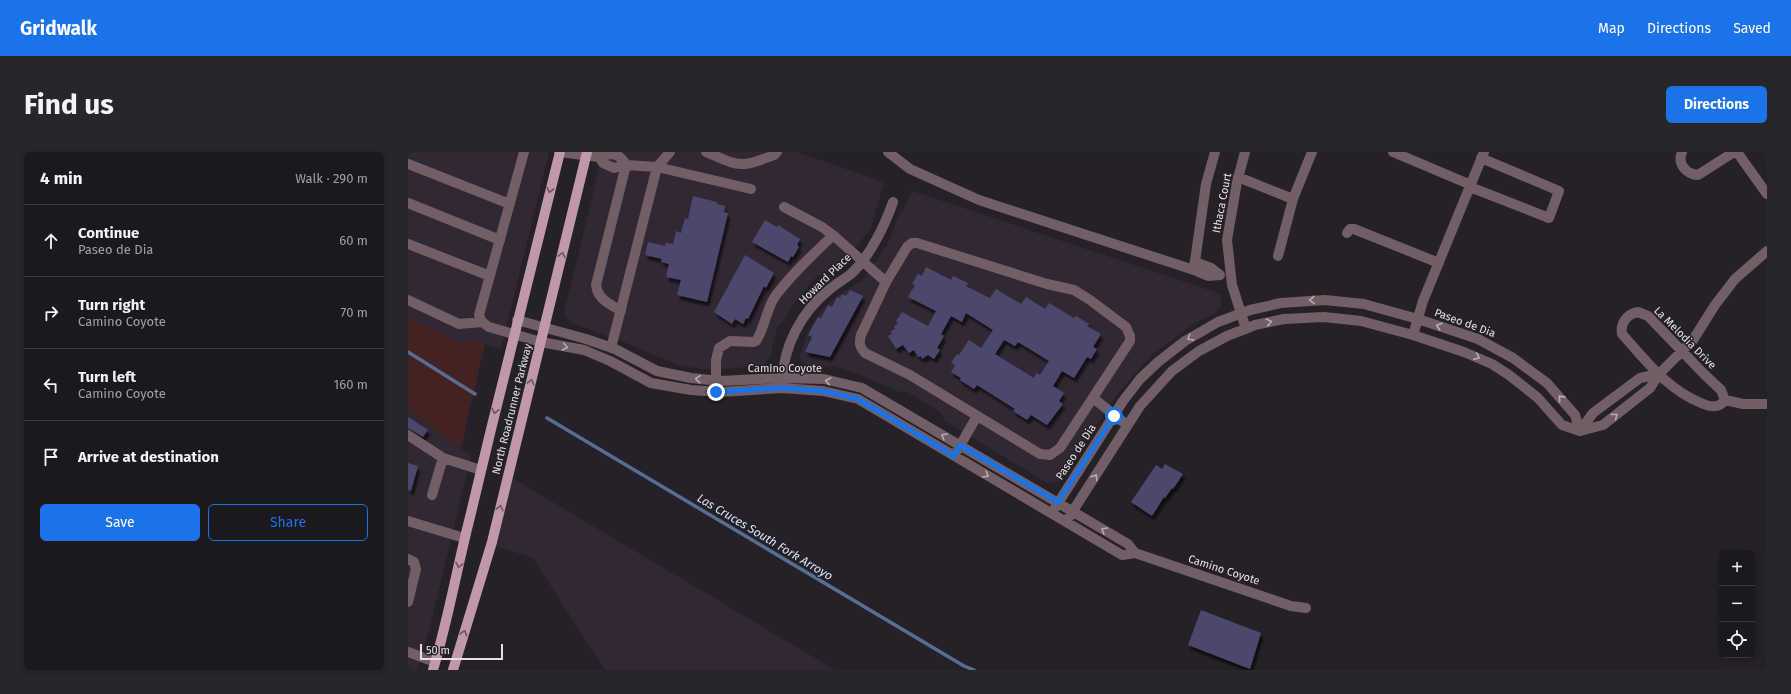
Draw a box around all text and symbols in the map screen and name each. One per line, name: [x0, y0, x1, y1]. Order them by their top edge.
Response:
text: Gridwalk: [20, 17, 97, 40]
text: Map: [1598, 20, 1625, 37]
text: Directions: [1647, 20, 1711, 37]
text: Saved: [1733, 20, 1771, 37]
button: Directions: [1666, 86, 1767, 123]
text: Find us: [24, 88, 114, 121]
text: 4 min: [40, 168, 83, 189]
text: Walk · 290 m: [295, 171, 368, 186]
street label: Ithaca Court: [1210, 172, 1234, 234]
one-way arrow: [546, 186, 555, 193]
text: Continue: [78, 224, 139, 242]
icon: ahead: [40, 230, 62, 252]
text: 60 m: [339, 233, 368, 248]
text: Paseo de Dia: [78, 242, 153, 257]
street label: Howard Place: [796, 251, 854, 307]
one-way arrow: [557, 252, 566, 259]
text: Turn right: [78, 296, 145, 314]
one-way arrow: [1309, 296, 1315, 305]
icon: right: [40, 302, 62, 324]
street label: La Melodia Drive: [1651, 304, 1719, 372]
text: 70 m: [341, 305, 368, 320]
street label: Paseo de Dia: [1433, 306, 1497, 340]
text: Camino Coyote: [78, 314, 166, 329]
one-way arrow: [1266, 319, 1273, 327]
one-way arrow: [1436, 322, 1443, 331]
one-way arrow: [1187, 333, 1194, 341]
street label: North Roadrunner Parkway: [489, 342, 535, 476]
one-way arrow: [562, 342, 568, 350]
one-way arrow: [1473, 353, 1480, 361]
street label: Camino Coyote: [748, 362, 822, 375]
text: Turn left: [78, 368, 136, 386]
icon: left: [40, 374, 62, 396]
one-way arrow: [695, 374, 701, 383]
text: 160 m: [334, 377, 368, 392]
one-way arrow: [825, 377, 831, 385]
one-way arrow: [526, 378, 535, 385]
route end: [707, 383, 725, 401]
text: Camino Coyote: [78, 386, 166, 401]
one-way arrow: [1558, 395, 1566, 403]
route start: [1105, 407, 1123, 425]
one-way arrow: [492, 408, 500, 414]
one-way arrow: [1610, 413, 1617, 420]
street label: Paseo de Dia: [1053, 422, 1099, 482]
one-way arrow: [941, 433, 948, 440]
icon: arrive: [40, 446, 62, 468]
text: Arrive at destination: [78, 448, 219, 466]
one-way arrow: [982, 470, 989, 477]
one-way arrow: [1090, 474, 1097, 481]
water label: Las Cruces South Fork Arroyo: [695, 491, 835, 583]
button: Save: [40, 504, 200, 541]
button: Share: [208, 504, 368, 541]
one-way arrow: [495, 505, 504, 512]
one-way arrow: [1101, 527, 1108, 534]
map controls: [1719, 550, 1755, 658]
button: +: [1719, 550, 1755, 586]
street label: Camino Coyote: [1187, 552, 1261, 588]
one-way arrow: [455, 562, 463, 568]
button: −: [1719, 586, 1755, 622]
button: locate: [1719, 622, 1755, 658]
one-way arrow: [459, 629, 468, 636]
scale bar: [420, 642, 503, 661]
text: 50 m: [426, 644, 450, 657]

